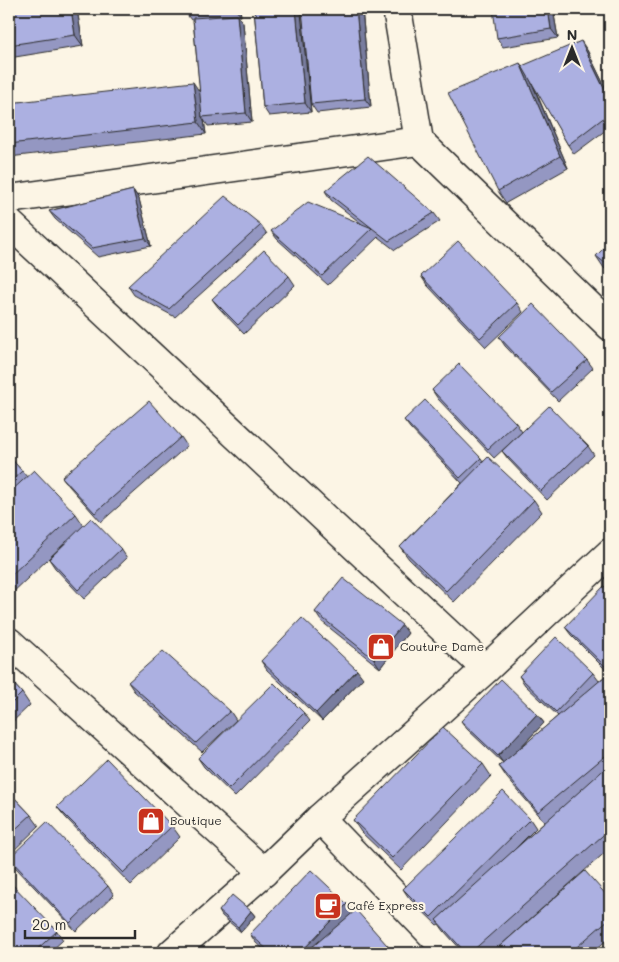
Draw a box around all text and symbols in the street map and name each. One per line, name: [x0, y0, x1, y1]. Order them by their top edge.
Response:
north arrow: [546, 22, 596, 72]
text: N: [567, 25, 577, 44]
shop icon: Couture Dame: [366, 632, 396, 662]
place label: Couture Dame: [400, 638, 484, 654]
shop icon: Boutique: [136, 806, 166, 836]
place label: Boutique: [170, 812, 222, 828]
cafe icon: Café Express: [313, 891, 343, 921]
place label: Café Express: [347, 897, 424, 913]
scale bar: [25, 907, 135, 939]
text: 20 m: [32, 914, 66, 934]

